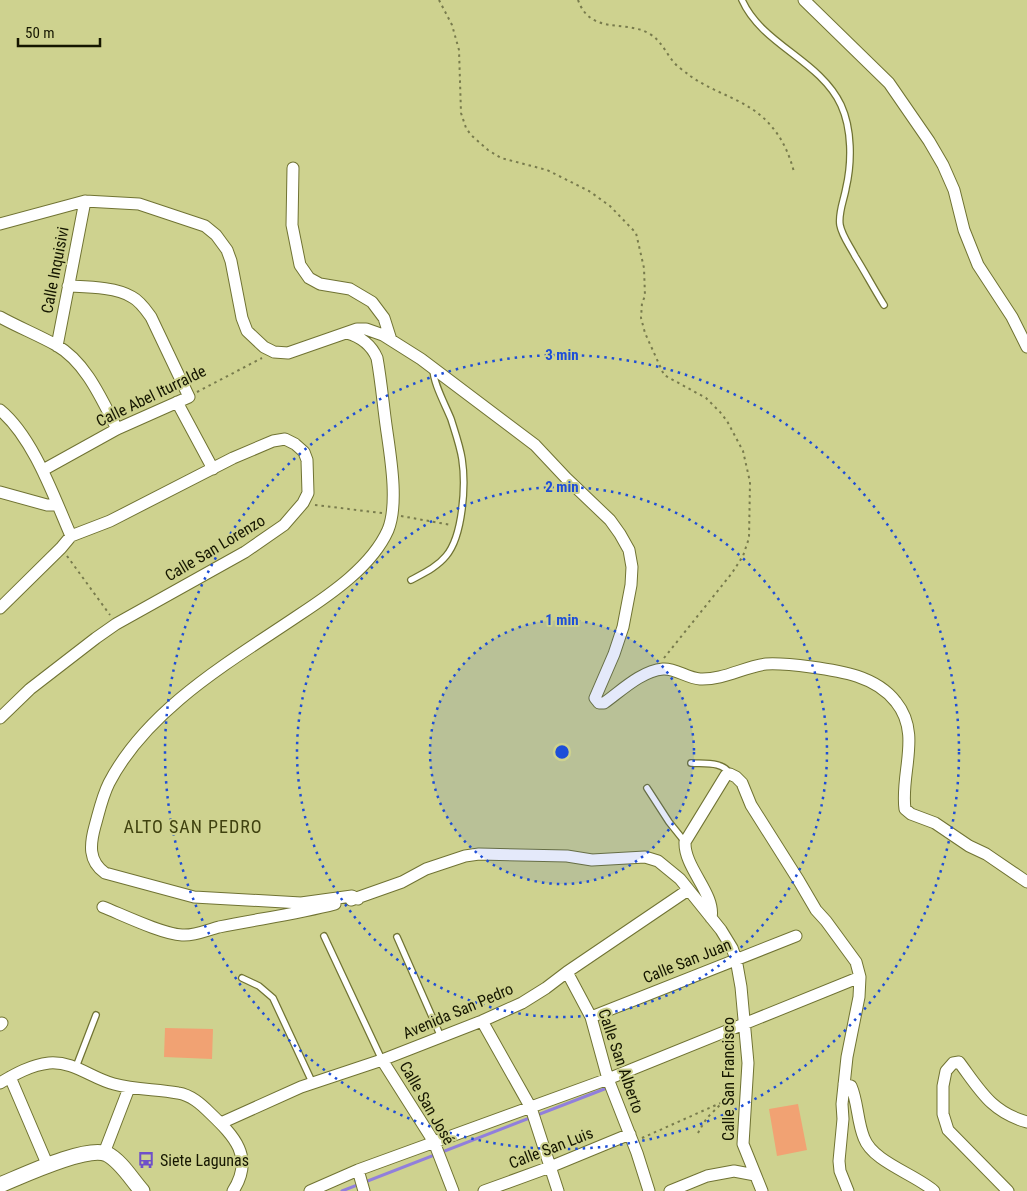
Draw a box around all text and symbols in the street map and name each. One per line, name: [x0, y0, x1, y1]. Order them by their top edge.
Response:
scale bar: [18, 15, 100, 47]
text: 50 m: [25, 24, 55, 42]
street label: Calle Inquisivi: [37, 225, 73, 315]
text: 3 min: [545, 346, 579, 364]
street label: Calle Abel Iturralde: [93, 361, 209, 431]
text: 2 min: [545, 478, 579, 496]
street label: Calle San Lorenzo: [162, 511, 268, 585]
text: 1 min: [545, 611, 579, 629]
centre of rings: [553, 743, 571, 761]
district label: ALTO SAN PEDRO: [123, 816, 263, 837]
street label: Calle San Juan: [640, 935, 734, 987]
street label: Avenida San Pedro: [400, 979, 516, 1043]
street label: Calle San Alberto: [594, 1006, 648, 1116]
street label: Calle San Francisco: [719, 1017, 738, 1141]
street label: Calle San José: [395, 1058, 459, 1148]
street label: Calle San Luis: [506, 1123, 596, 1173]
bus stop icon: Siete Lagunas: [136, 1150, 156, 1170]
place label: Siete Lagunas: [160, 1151, 249, 1170]

